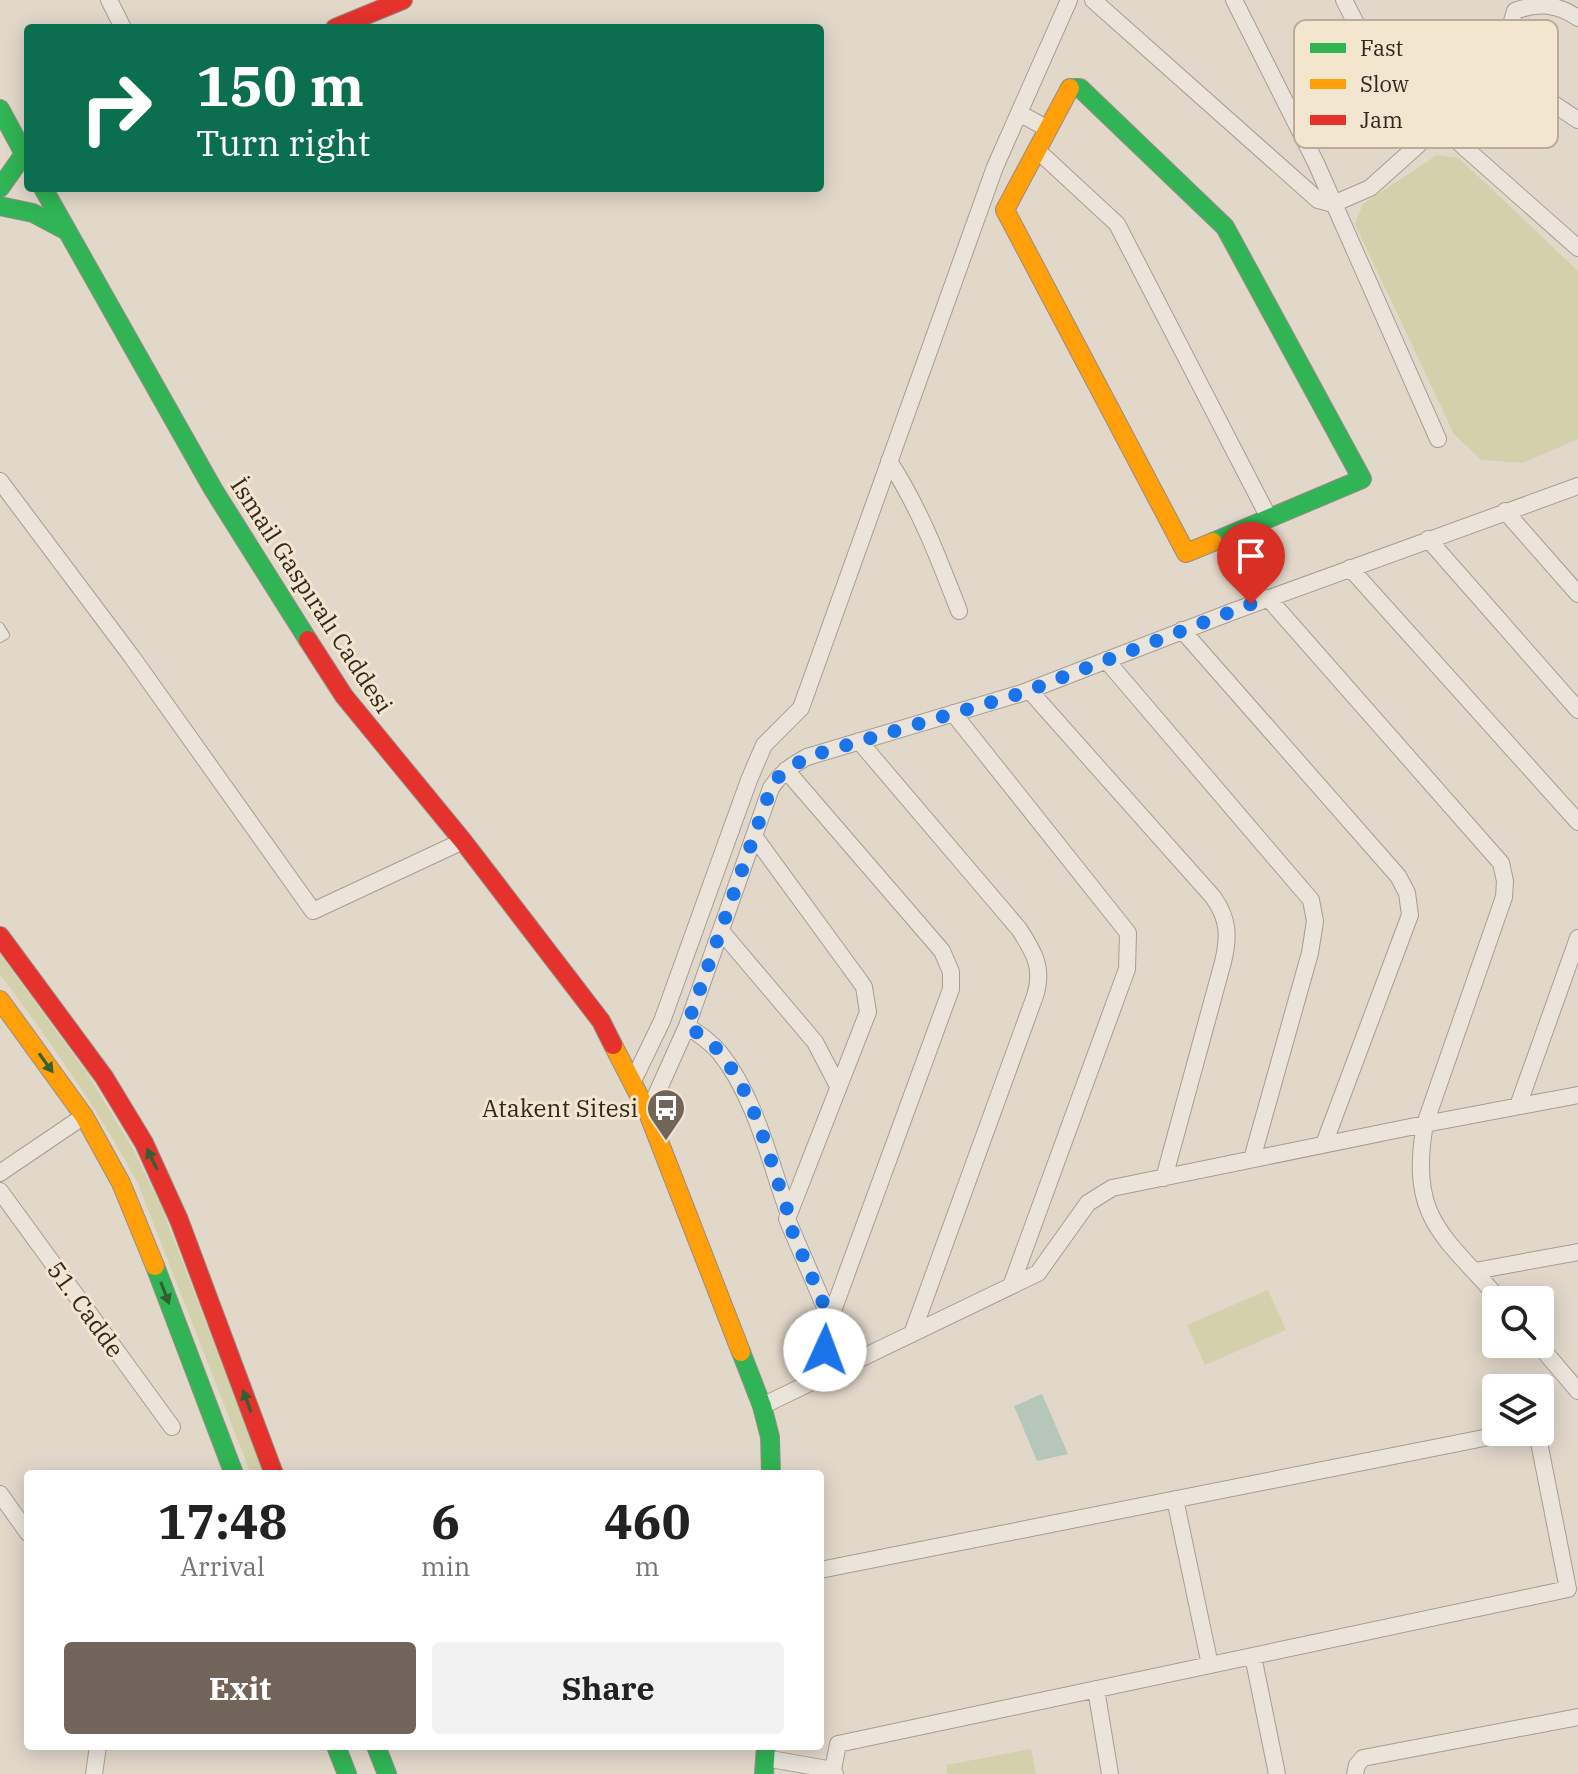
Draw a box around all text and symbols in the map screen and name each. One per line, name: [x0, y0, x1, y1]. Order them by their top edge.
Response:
legend: [1294, 20, 1558, 148]
text: Fast: [1360, 33, 1403, 62]
text: 150 m: [196, 49, 364, 121]
icon: right: [64, 56, 168, 160]
text: Slow: [1360, 69, 1409, 98]
text: Jam: [1360, 105, 1403, 134]
text: Turn right: [196, 119, 370, 166]
street label: İsmail Gaspıralı Caddesi: [224, 471, 400, 719]
pin: [1217, 522, 1285, 604]
icon: arrive: [1229, 534, 1273, 578]
one-way arrow: [38, 1053, 54, 1073]
bus stop icon: Atakent Sitesi: [645, 1087, 687, 1142]
place label: Atakent Sitesi: [482, 1092, 638, 1124]
one-way arrow: [145, 1147, 159, 1171]
street label: 51. Cadde: [40, 1255, 132, 1363]
one-way arrow: [159, 1281, 172, 1305]
map controls: [1482, 1286, 1554, 1446]
button: search: [1482, 1286, 1554, 1358]
position arrow: [783, 1308, 867, 1392]
button: layers: [1482, 1374, 1554, 1446]
one-way arrow: [240, 1389, 253, 1413]
text: 17:48: [158, 1490, 287, 1552]
text: 6: [431, 1490, 460, 1552]
text: 460: [604, 1490, 690, 1552]
text: Arrival: [180, 1549, 265, 1583]
text: min: [421, 1549, 470, 1583]
text: m: [635, 1549, 660, 1583]
button: Exit: [64, 1642, 416, 1734]
button: Share: [432, 1642, 784, 1734]

